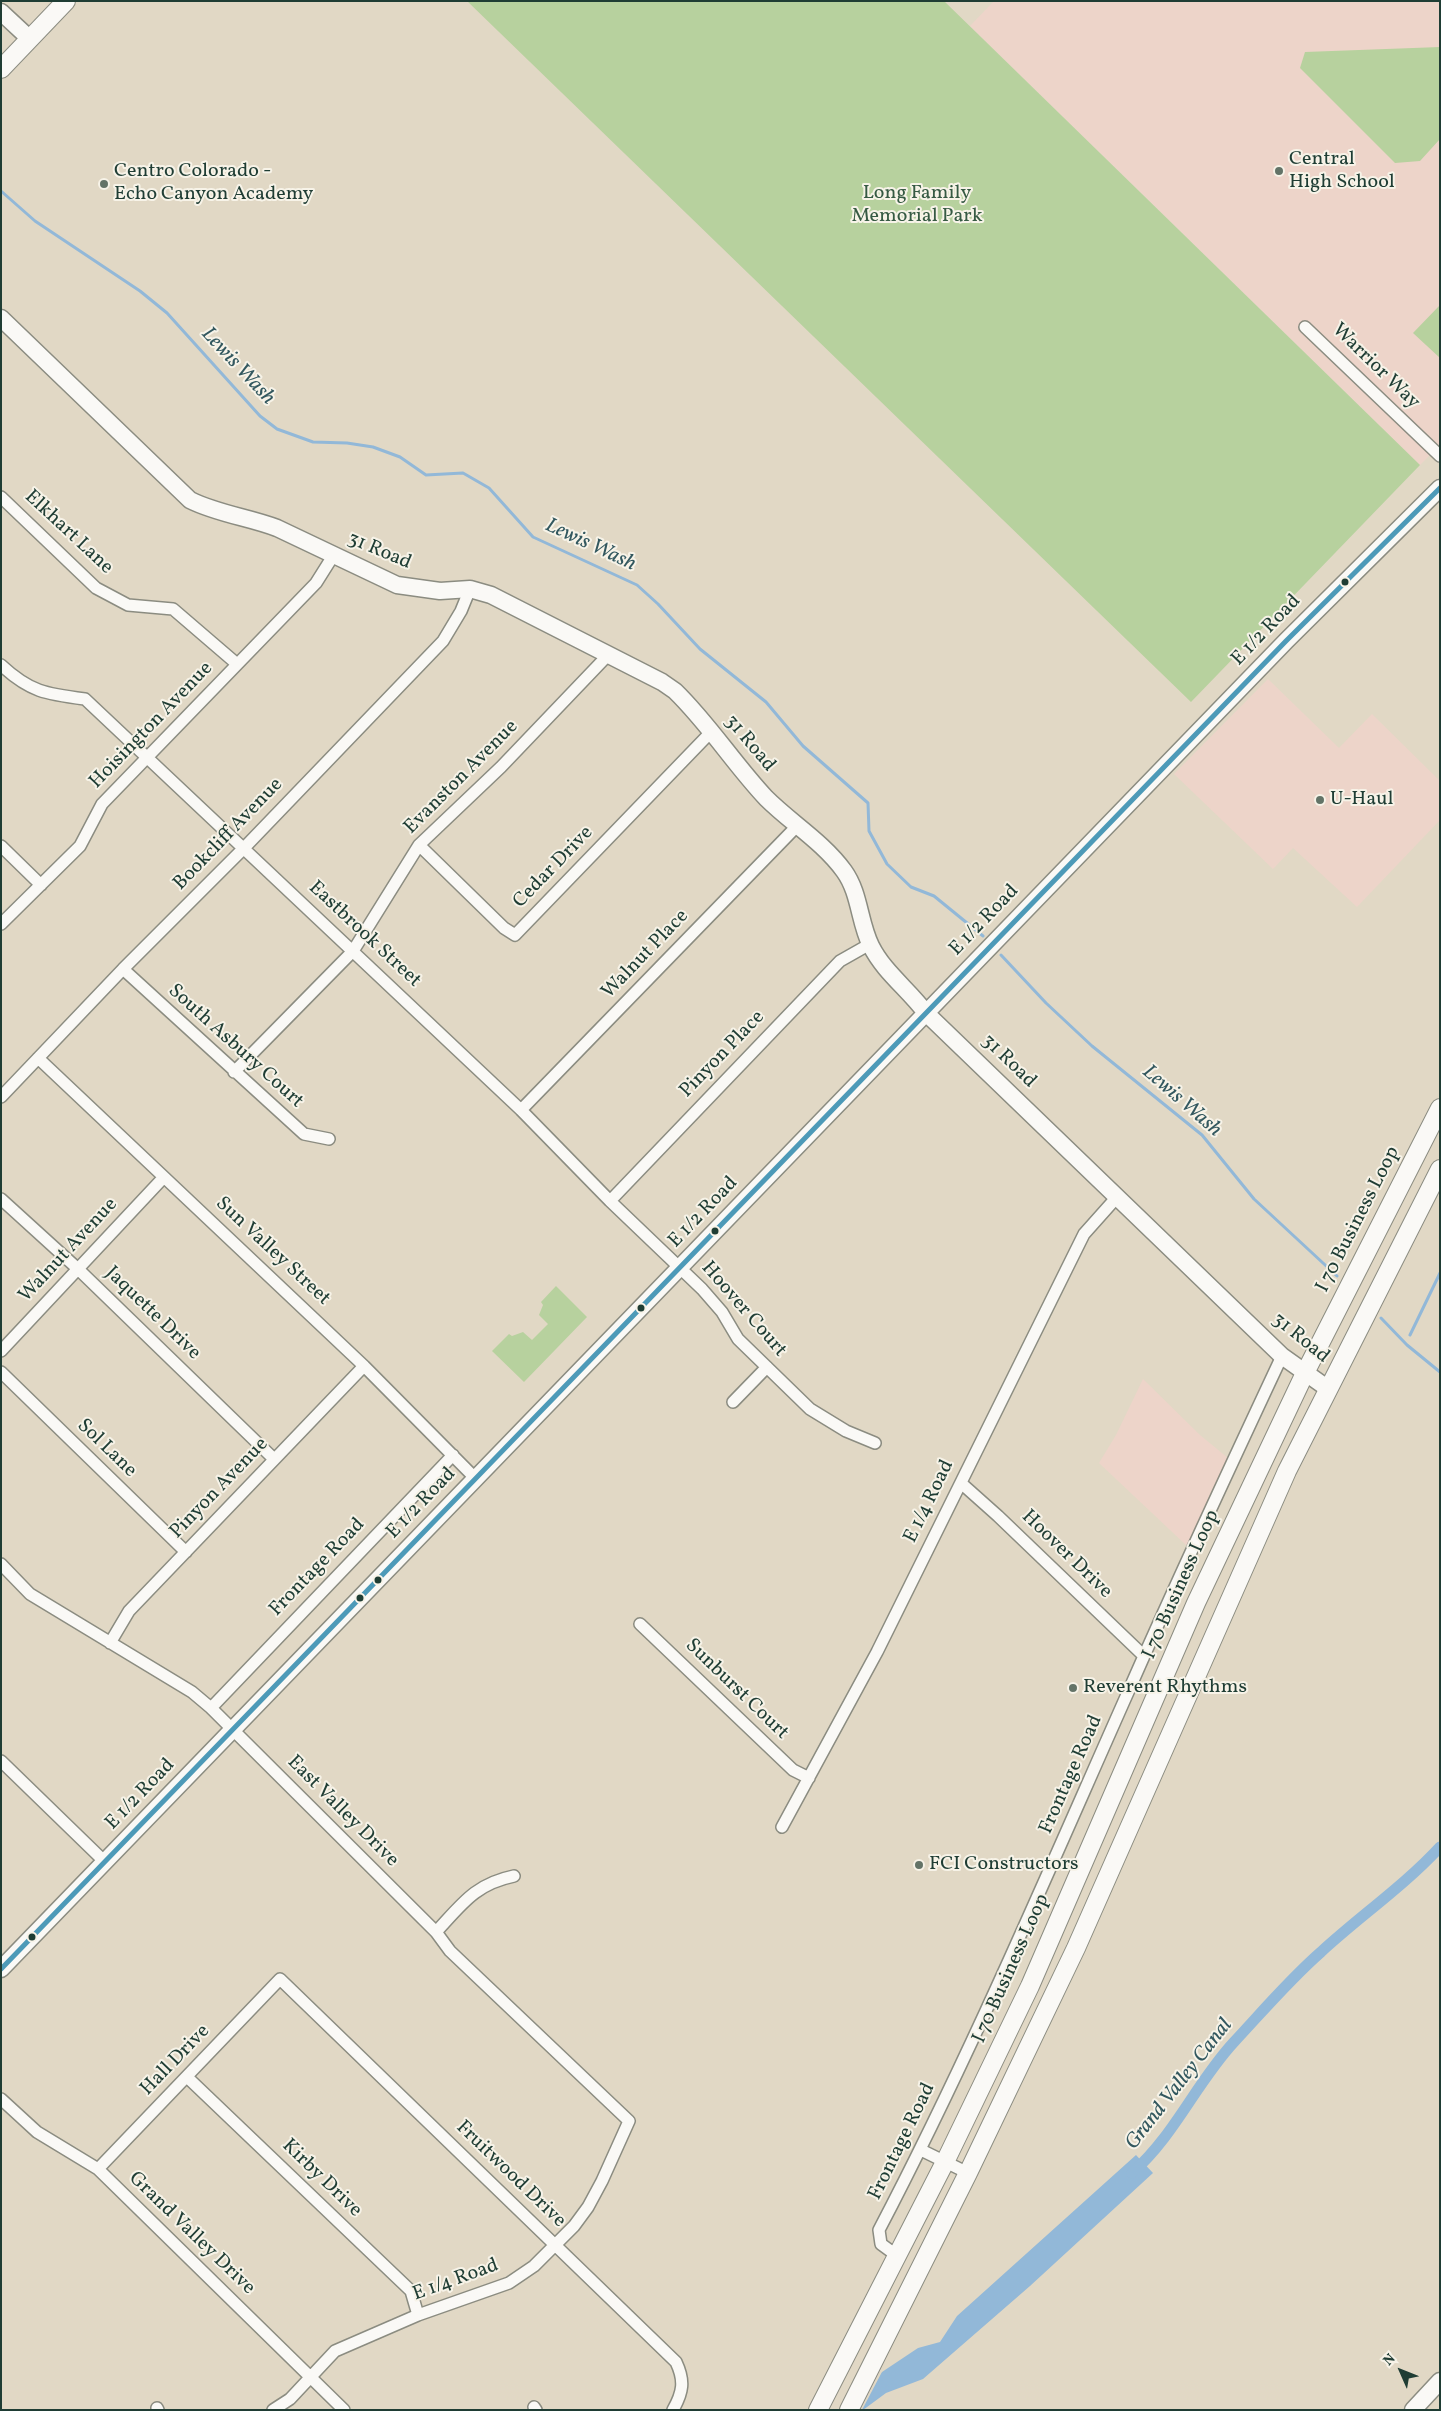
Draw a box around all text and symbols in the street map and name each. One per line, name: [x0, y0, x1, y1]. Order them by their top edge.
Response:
place label: Central High School: [1289, 148, 1395, 195]
place label: Centro Colorado - Echo Canyon Academy: [114, 160, 313, 207]
marker: Central High School: [1273, 165, 1285, 177]
marker: Centro Colorado - Echo Canyon Academy: [98, 178, 110, 190]
park label: Long Family Memorial Park: [851, 182, 983, 229]
street label: Warrior Way: [1326, 319, 1424, 415]
water label: Lewis Wash: [195, 323, 279, 411]
street label: Elkhart Lane: [19, 486, 117, 580]
water label: Lewis Wash: [541, 514, 639, 578]
street label: 31 Road: [343, 528, 415, 576]
unlabelled marker: [1340, 577, 1350, 587]
street label: E 1/2 Road: [1227, 590, 1307, 672]
street label: Hoisington Avenue: [85, 657, 219, 795]
street label: 31 Road: [718, 711, 780, 777]
street label: Evanston Avenue: [400, 716, 524, 840]
street label: Bookcliff Avenue: [169, 774, 289, 896]
place label: U-Haul: [1330, 788, 1394, 812]
marker: U-Haul: [1314, 794, 1326, 806]
street label: Cedar Drive: [509, 822, 599, 914]
street label: Eastbrook Street: [303, 877, 425, 993]
street label: E 1/2 Road: [945, 880, 1025, 962]
street label: Walnut Place: [597, 905, 695, 1005]
street label: South Asbury Court: [162, 980, 308, 1114]
street label: Pinyon Place: [675, 1006, 771, 1104]
street label: 31 Road: [976, 1030, 1040, 1094]
water label: Lewis Wash: [1136, 1061, 1226, 1143]
street label: I 70 Business Loop: [1312, 1143, 1406, 1297]
street label: E 1/2 Road: [664, 1172, 744, 1254]
street label: Sun Valley Street: [209, 1193, 335, 1311]
street label: Walnut Avenue: [14, 1194, 124, 1308]
unlabelled marker: [710, 1226, 720, 1236]
street label: Hoover Court: [695, 1257, 791, 1363]
street label: Jaquette Drive: [99, 1262, 205, 1366]
unlabelled marker: [636, 1303, 646, 1313]
street label: 31 Road: [1266, 1309, 1334, 1369]
street label: Sol Lane: [71, 1415, 141, 1483]
street label: Pinyon Avenue: [166, 1433, 274, 1545]
street label: E 1/4 Road: [900, 1456, 960, 1548]
street label: E 1/2 Road: [382, 1463, 462, 1545]
street label: Hoover Drive: [1016, 1506, 1116, 1604]
street label: I 70 Business Loop: [1138, 1507, 1226, 1663]
street label: Frontage Road: [265, 1514, 371, 1622]
unlabelled marker: [373, 1575, 383, 1585]
unlabelled marker: [355, 1593, 365, 1603]
street label: Sunburst Court: [679, 1635, 793, 1745]
place label: Reverent Rhythms: [1083, 1676, 1247, 1700]
marker: Reverent Rhythms: [1067, 1682, 1079, 1694]
street label: Frontage Road: [1035, 1712, 1109, 1838]
street label: East Valley Drive: [281, 1751, 403, 1873]
street label: E 1/2 Road: [101, 1754, 181, 1836]
place label: FCI Constructors: [929, 1853, 1079, 1877]
marker: FCI Constructors: [913, 1859, 925, 1871]
street label: I 70 Business Loop: [968, 1891, 1056, 2047]
unlabelled marker: [27, 1932, 37, 1942]
water label: Grand Valley Canal: [1121, 2014, 1239, 2156]
street label: Hall Drive: [136, 2020, 216, 2102]
street label: Frontage Road: [864, 2079, 942, 2205]
street label: Fruitwood Drive: [450, 2116, 570, 2234]
street label: Kirby Drive: [276, 2135, 366, 2223]
street label: Grand Valley Drive: [123, 2167, 259, 2301]
street label: E 1/4 Road: [410, 2254, 502, 2308]
north arrow: [1376, 2346, 1426, 2396]
text: N: [1379, 2350, 1400, 2370]

